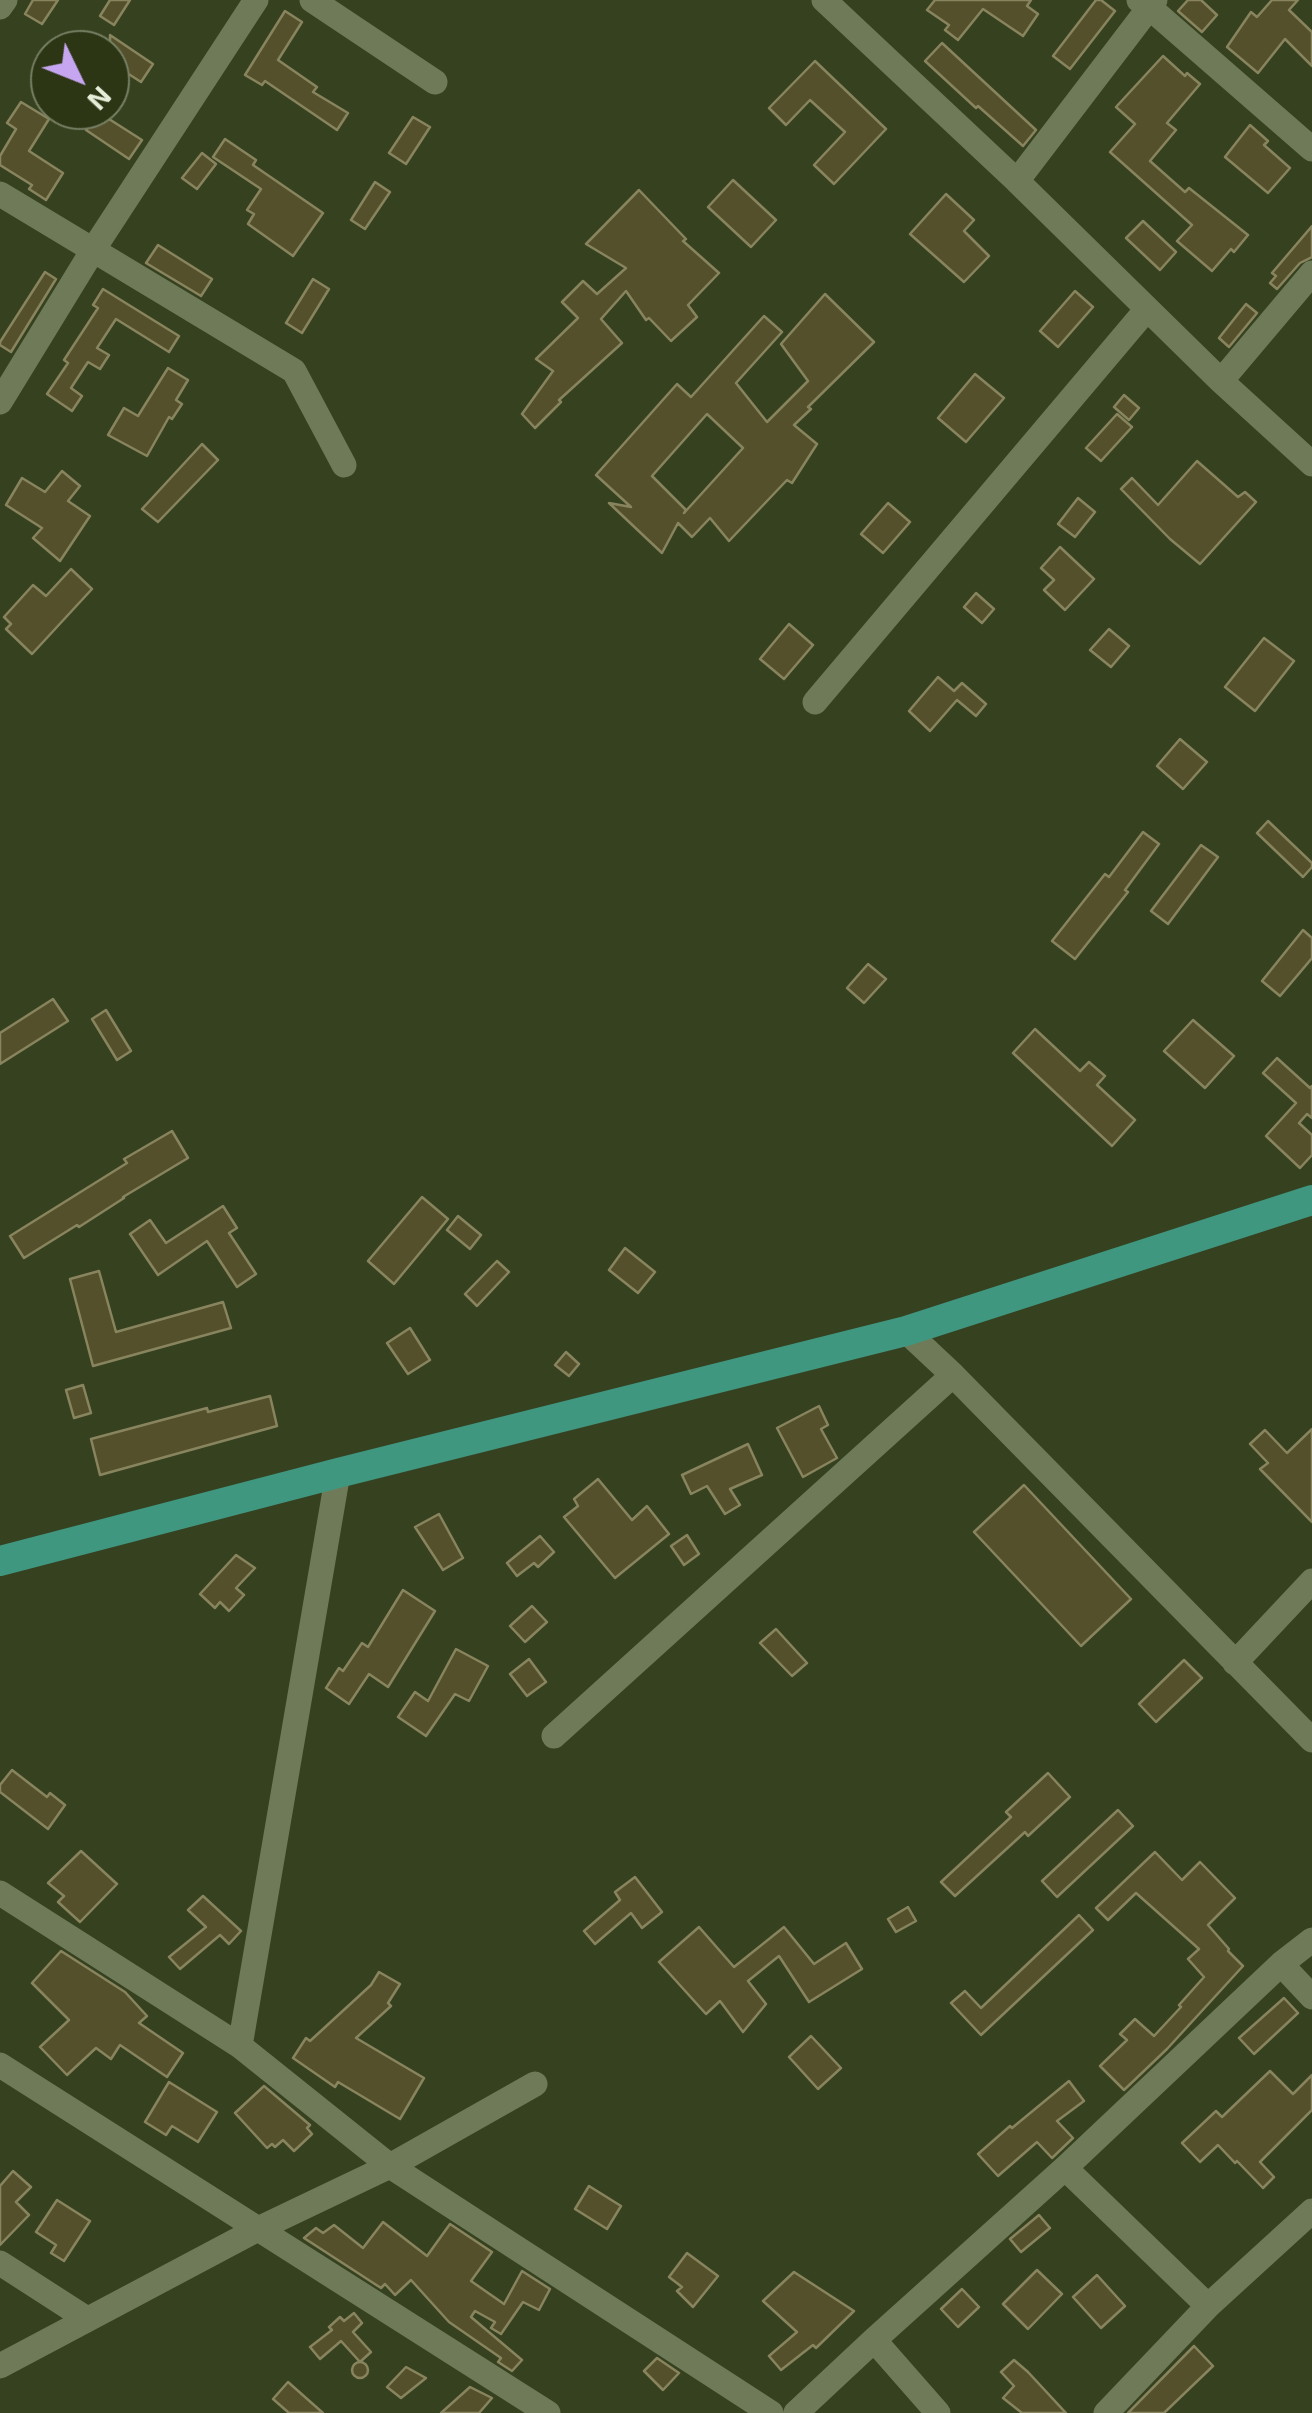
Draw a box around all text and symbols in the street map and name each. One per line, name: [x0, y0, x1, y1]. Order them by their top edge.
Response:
north arrow: [30, 30, 130, 130]
text: N: [81, 80, 120, 118]

